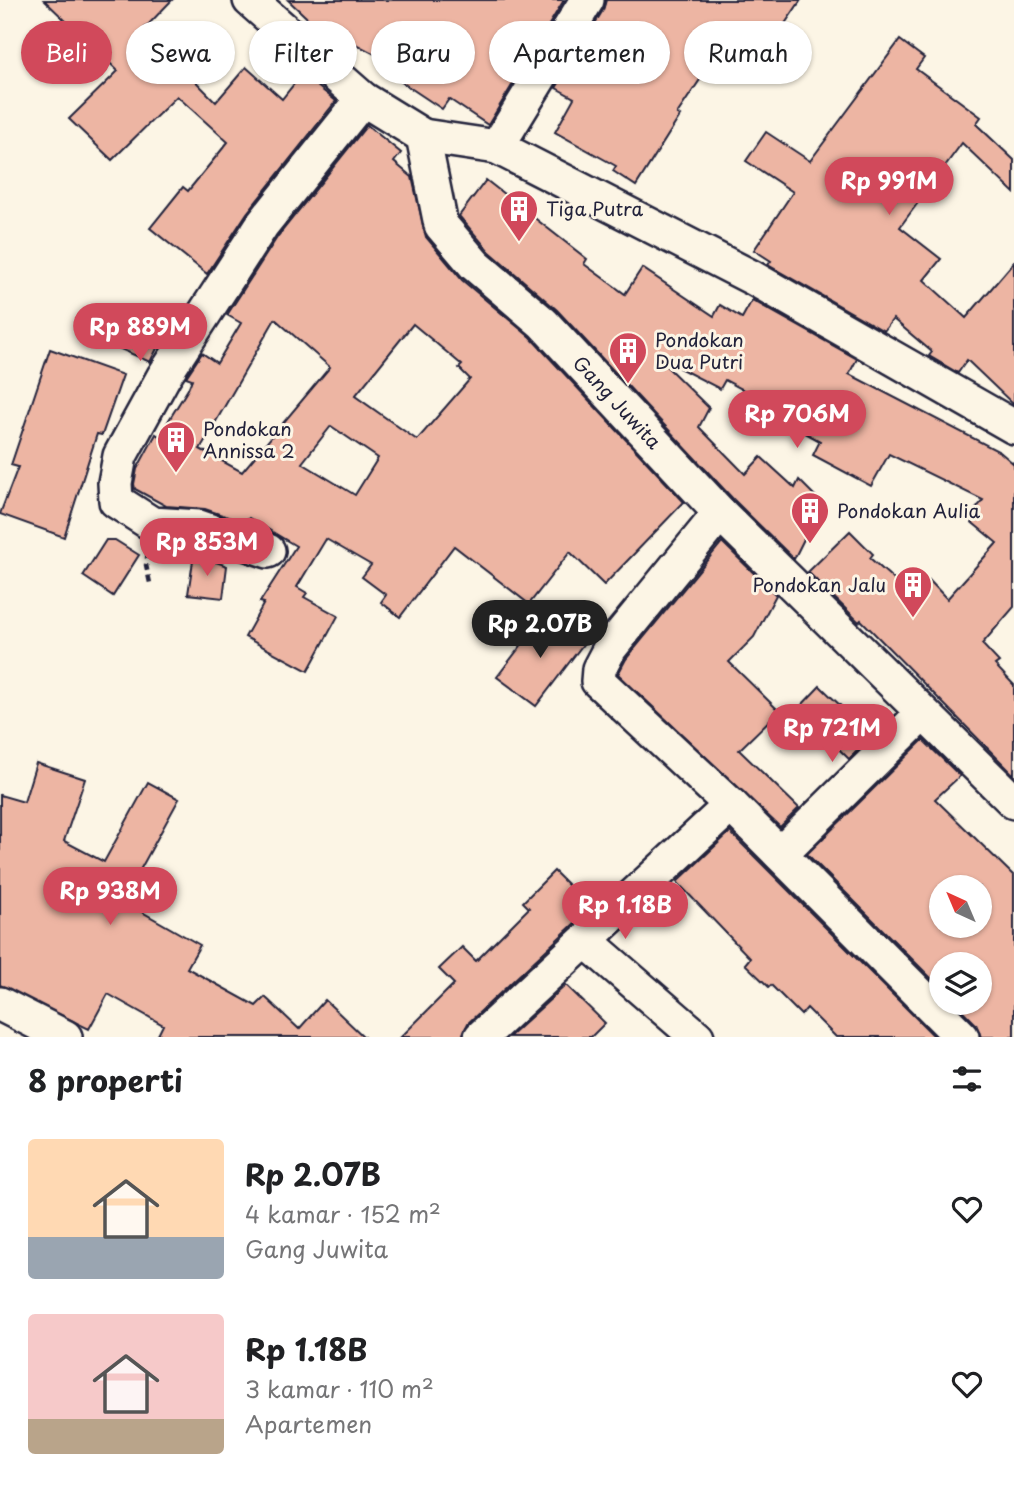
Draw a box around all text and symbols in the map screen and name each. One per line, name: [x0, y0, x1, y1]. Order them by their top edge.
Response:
chip: Beli: [21, 21, 112, 84]
chip: Sewa: [126, 21, 235, 84]
chip: Filter: [249, 21, 357, 84]
chip: Baru: [371, 21, 475, 84]
chip: Apartemen: [489, 21, 670, 84]
chip: Rumah: [684, 21, 812, 84]
pin: Rp 991M: [824, 158, 954, 217]
text: Rp 991M: [841, 162, 937, 197]
building icon: Tiga Putra: [498, 188, 540, 243]
place label: Tiga Putra: [546, 194, 644, 222]
pin: Rp 889M: [75, 304, 205, 363]
text: Rp 889M: [89, 308, 191, 343]
place label: Pondokan Dua Putri: [655, 325, 744, 375]
building icon: Pondokan Dua Putri: [607, 330, 649, 385]
street label: Gang Juwita: [567, 349, 668, 455]
pin: Rp 706M: [732, 391, 862, 450]
text: Rp 706M: [744, 395, 850, 430]
place label: Pondokan Annissa 2: [203, 414, 295, 464]
building icon: Pondokan Annissa 2: [155, 419, 197, 474]
building icon: Pondokan Aulia: [789, 490, 831, 545]
place label: Pondokan Aulia: [837, 496, 981, 524]
pin: Rp 853M: [142, 518, 272, 578]
text: Rp 853M: [156, 523, 258, 558]
building icon: Pondokan Jalu: [892, 564, 934, 619]
place label: Pondokan Jalu: [753, 570, 886, 598]
pin: Rp 2.07B: [468, 600, 612, 660]
text: Rp 2.07B: [488, 605, 592, 640]
pin: Rp 721M: [767, 704, 897, 764]
text: Rp 721M: [783, 709, 881, 744]
pin: Rp 938M: [45, 867, 175, 927]
text: Rp 938M: [59, 872, 161, 907]
north arrow: [929, 875, 992, 938]
map controls: [929, 875, 992, 1015]
pin: Rp 1.18B: [553, 881, 697, 941]
text: Rp 1.18B: [578, 886, 672, 921]
button: layers: [929, 952, 992, 1015]
text: 8 properti: [28, 1057, 183, 1102]
icon: filters: [948, 1060, 986, 1098]
text: Rp 2.07B: [245, 1151, 381, 1196]
icon: home: [84, 1167, 168, 1251]
icon: heart: [948, 1190, 986, 1228]
text: 4 kamar · 152 m²: [245, 1196, 441, 1231]
text: Gang Juwita: [245, 1231, 388, 1266]
text: Rp 1.18B: [245, 1326, 367, 1371]
icon: home: [84, 1342, 168, 1426]
icon: heart: [948, 1365, 986, 1403]
text: 3 kamar · 110 m²: [245, 1371, 434, 1406]
text: Apartemen: [245, 1406, 372, 1441]

